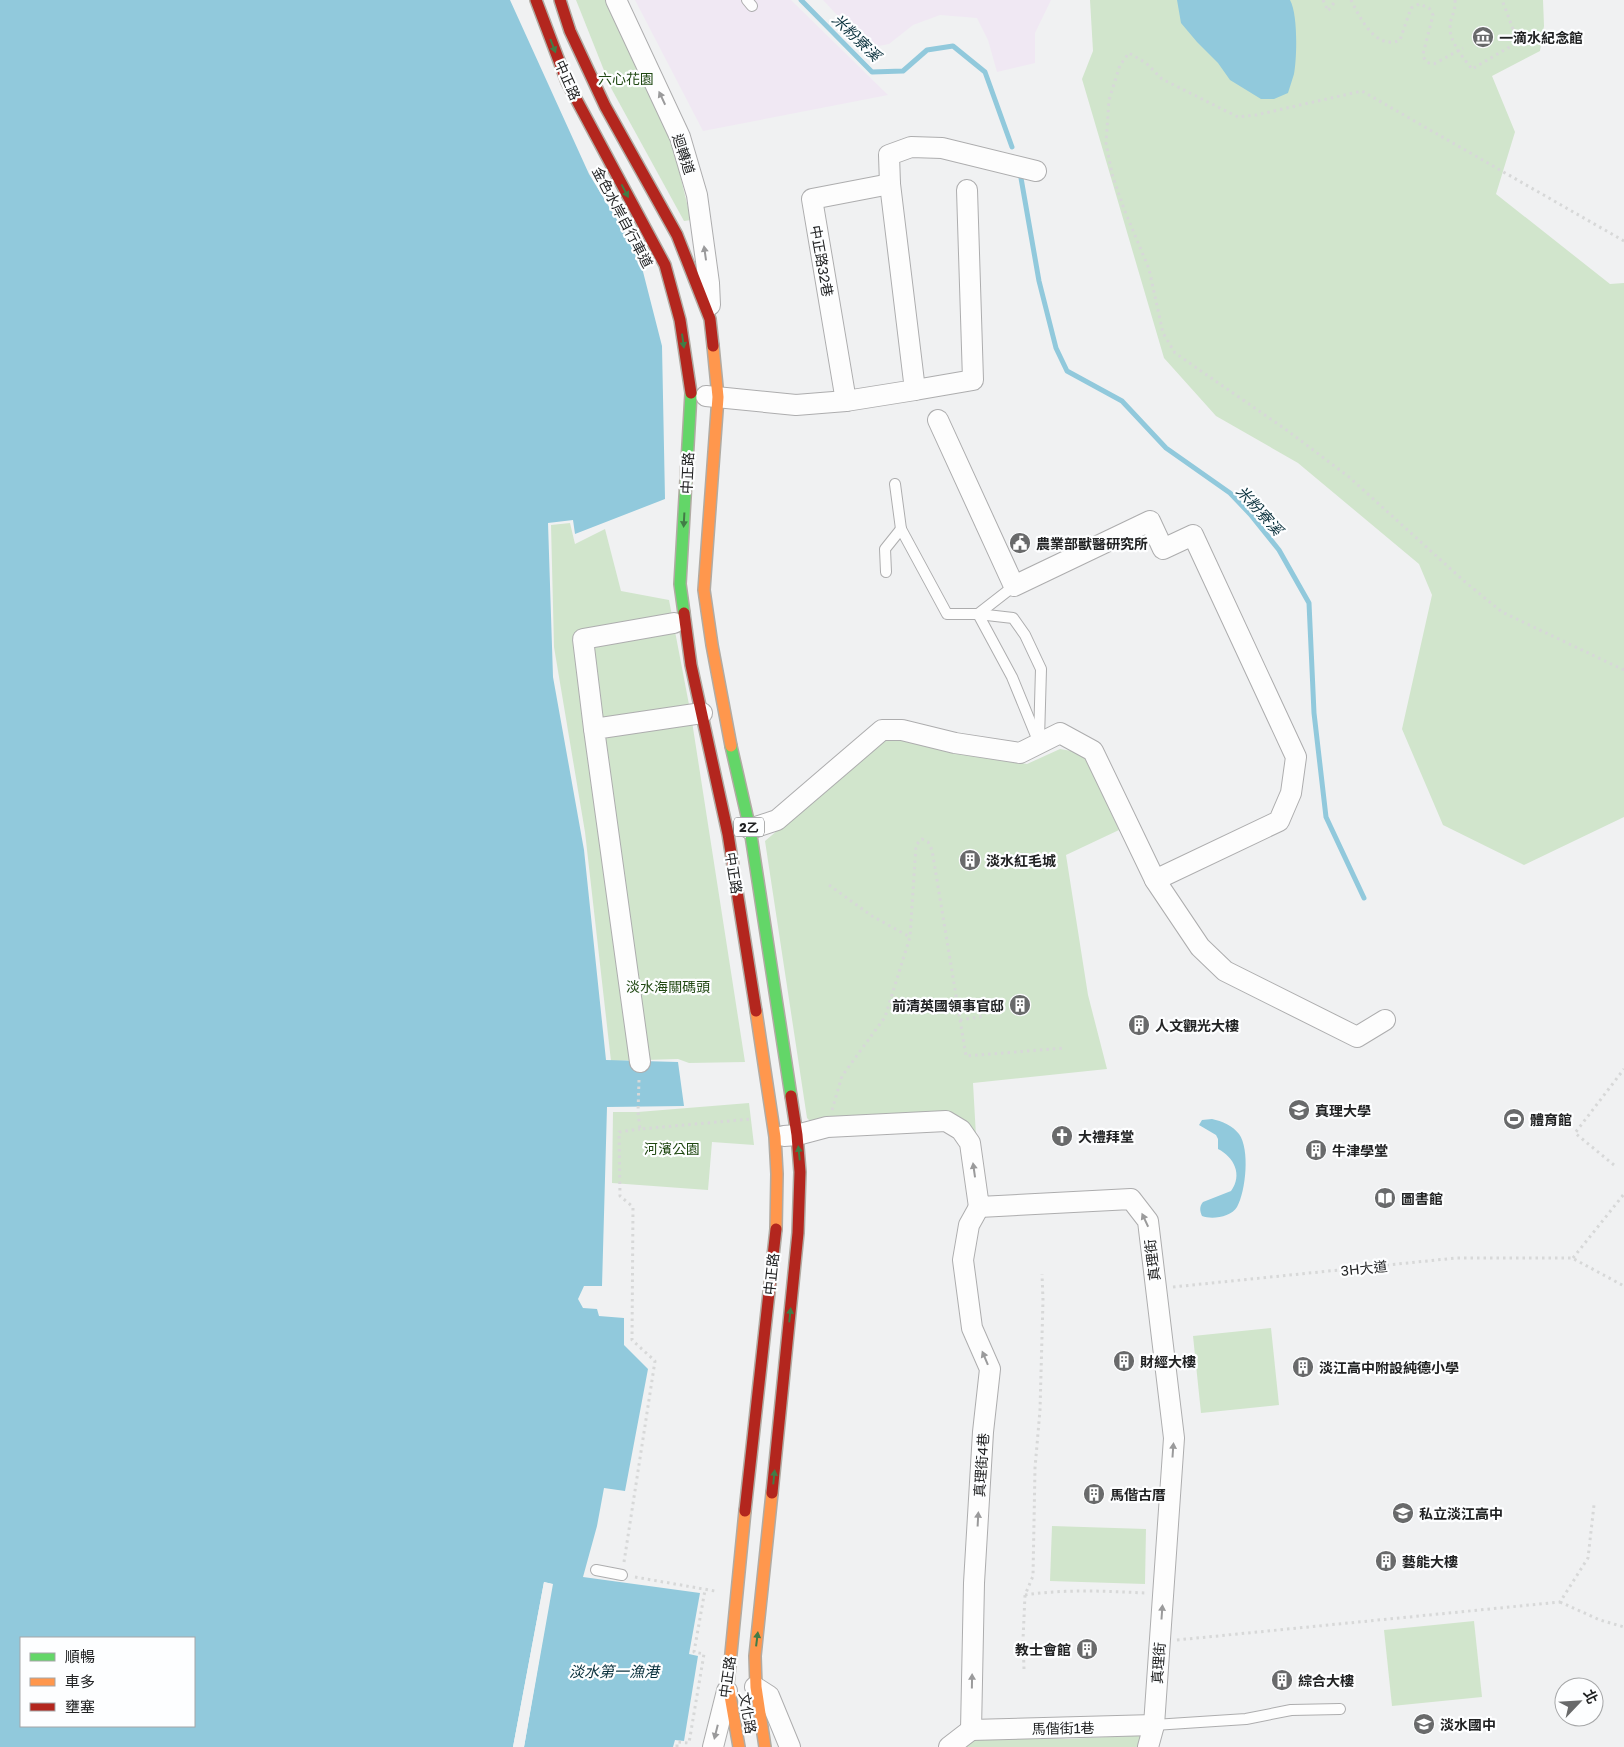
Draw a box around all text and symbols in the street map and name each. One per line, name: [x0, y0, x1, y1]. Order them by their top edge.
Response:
water label: 米粉寮溪: [829, 10, 886, 66]
museum icon: 一滴水紀念館: [1471, 25, 1495, 49]
place label: 一滴水紀念館: [1499, 29, 1583, 46]
one-way arrow: [550, 38, 557, 53]
street label: 中正路: [552, 57, 584, 103]
park label: 六心花園: [598, 70, 654, 87]
one-way arrow: [658, 91, 666, 105]
street label: 迴轉道: [669, 131, 699, 177]
street label: 金色水岸自行車道: [589, 164, 657, 270]
one-way arrow: [621, 184, 629, 198]
street label: 中正路32巷: [807, 224, 837, 298]
one-way arrow: [701, 245, 709, 261]
one-way arrow: [680, 333, 688, 349]
street label: 中正路: [677, 452, 697, 494]
water label: 米粉寮溪: [1233, 482, 1288, 540]
one-way arrow: [680, 512, 688, 528]
public building icon: 農業部獸醫研究所: [1008, 531, 1032, 555]
place label: 農業部獸醫研究所: [1036, 535, 1148, 552]
road number: 2乙: [734, 818, 764, 836]
building icon: 淡水紅毛城: [958, 848, 982, 872]
street label: 中正路: [722, 851, 746, 895]
place label: 淡水紅毛城: [986, 852, 1056, 869]
park label: 淡水海關碼頭: [626, 978, 710, 995]
building icon: 前清英國領事官邸: [1008, 993, 1032, 1017]
place label: 前清英國領事官邸: [892, 997, 1004, 1014]
building icon: 人文觀光大樓: [1127, 1013, 1151, 1037]
place label: 人文觀光大樓: [1155, 1017, 1239, 1034]
school or university icon: 真理大學: [1287, 1098, 1311, 1122]
place label: 真理大學: [1315, 1102, 1371, 1119]
sports icon: 體育館: [1502, 1107, 1526, 1131]
place label: 體育館: [1530, 1111, 1572, 1128]
church icon: 大禮拜堂: [1050, 1124, 1074, 1148]
place label: 大禮拜堂: [1078, 1128, 1134, 1145]
building icon: 牛津學堂: [1304, 1138, 1328, 1162]
park label: 河濱公園: [644, 1140, 700, 1157]
place label: 牛津學堂: [1332, 1142, 1388, 1159]
one-way arrow: [795, 1145, 803, 1161]
one-way arrow: [970, 1162, 978, 1178]
library icon: 圖書館: [1373, 1186, 1397, 1210]
place label: 圖書館: [1401, 1190, 1443, 1207]
one-way arrow: [1140, 1213, 1148, 1227]
street label: 真理街: [1141, 1238, 1163, 1282]
street label: 中正路: [760, 1252, 782, 1296]
street label: 3H大道: [1340, 1257, 1388, 1279]
one-way arrow: [786, 1307, 794, 1323]
building icon: 財經大樓: [1112, 1349, 1136, 1373]
one-way arrow: [980, 1351, 988, 1365]
place label: 財經大樓: [1140, 1353, 1196, 1370]
building icon: 淡江高中附設純德小學: [1291, 1355, 1315, 1379]
place label: 淡江高中附設純德小學: [1319, 1359, 1459, 1376]
street label: 真理街4巷: [970, 1432, 992, 1498]
one-way arrow: [1169, 1441, 1177, 1457]
one-way arrow: [770, 1469, 778, 1485]
building icon: 馬偕古厝: [1082, 1482, 1106, 1506]
place label: 馬偕古厝: [1110, 1486, 1166, 1503]
school or university icon: 私立淡江高中: [1391, 1501, 1415, 1525]
place label: 私立淡江高中: [1419, 1505, 1503, 1522]
one-way arrow: [974, 1510, 982, 1526]
building icon: 藝能大樓: [1374, 1549, 1398, 1573]
place label: 藝能大樓: [1402, 1553, 1458, 1570]
one-way arrow: [1158, 1604, 1166, 1620]
one-way arrow: [753, 1630, 761, 1646]
legend: [20, 1637, 195, 1727]
building icon: 教士會館: [1075, 1637, 1099, 1661]
place label: 教士會館: [1015, 1641, 1071, 1658]
street label: 真理街: [1148, 1641, 1168, 1685]
text: 順暢: [65, 1647, 95, 1665]
street label: 中正路: [716, 1655, 738, 1699]
water label: 淡水第一漁港: [569, 1662, 661, 1680]
building icon: 綜合大樓: [1270, 1668, 1294, 1692]
text: 車多: [65, 1672, 95, 1690]
place label: 綜合大樓: [1298, 1672, 1354, 1689]
one-way arrow: [968, 1673, 976, 1689]
north arrow: [1554, 1677, 1604, 1727]
text: 北: [1581, 1686, 1602, 1706]
street label: 文化路: [736, 1691, 760, 1735]
text: 壅塞: [65, 1697, 95, 1715]
school or university icon: 淡水國中: [1412, 1712, 1436, 1736]
place label: 淡水國中: [1440, 1716, 1496, 1733]
street label: 馬偕街1巷: [1031, 1719, 1095, 1737]
one-way arrow: [712, 1725, 720, 1740]

